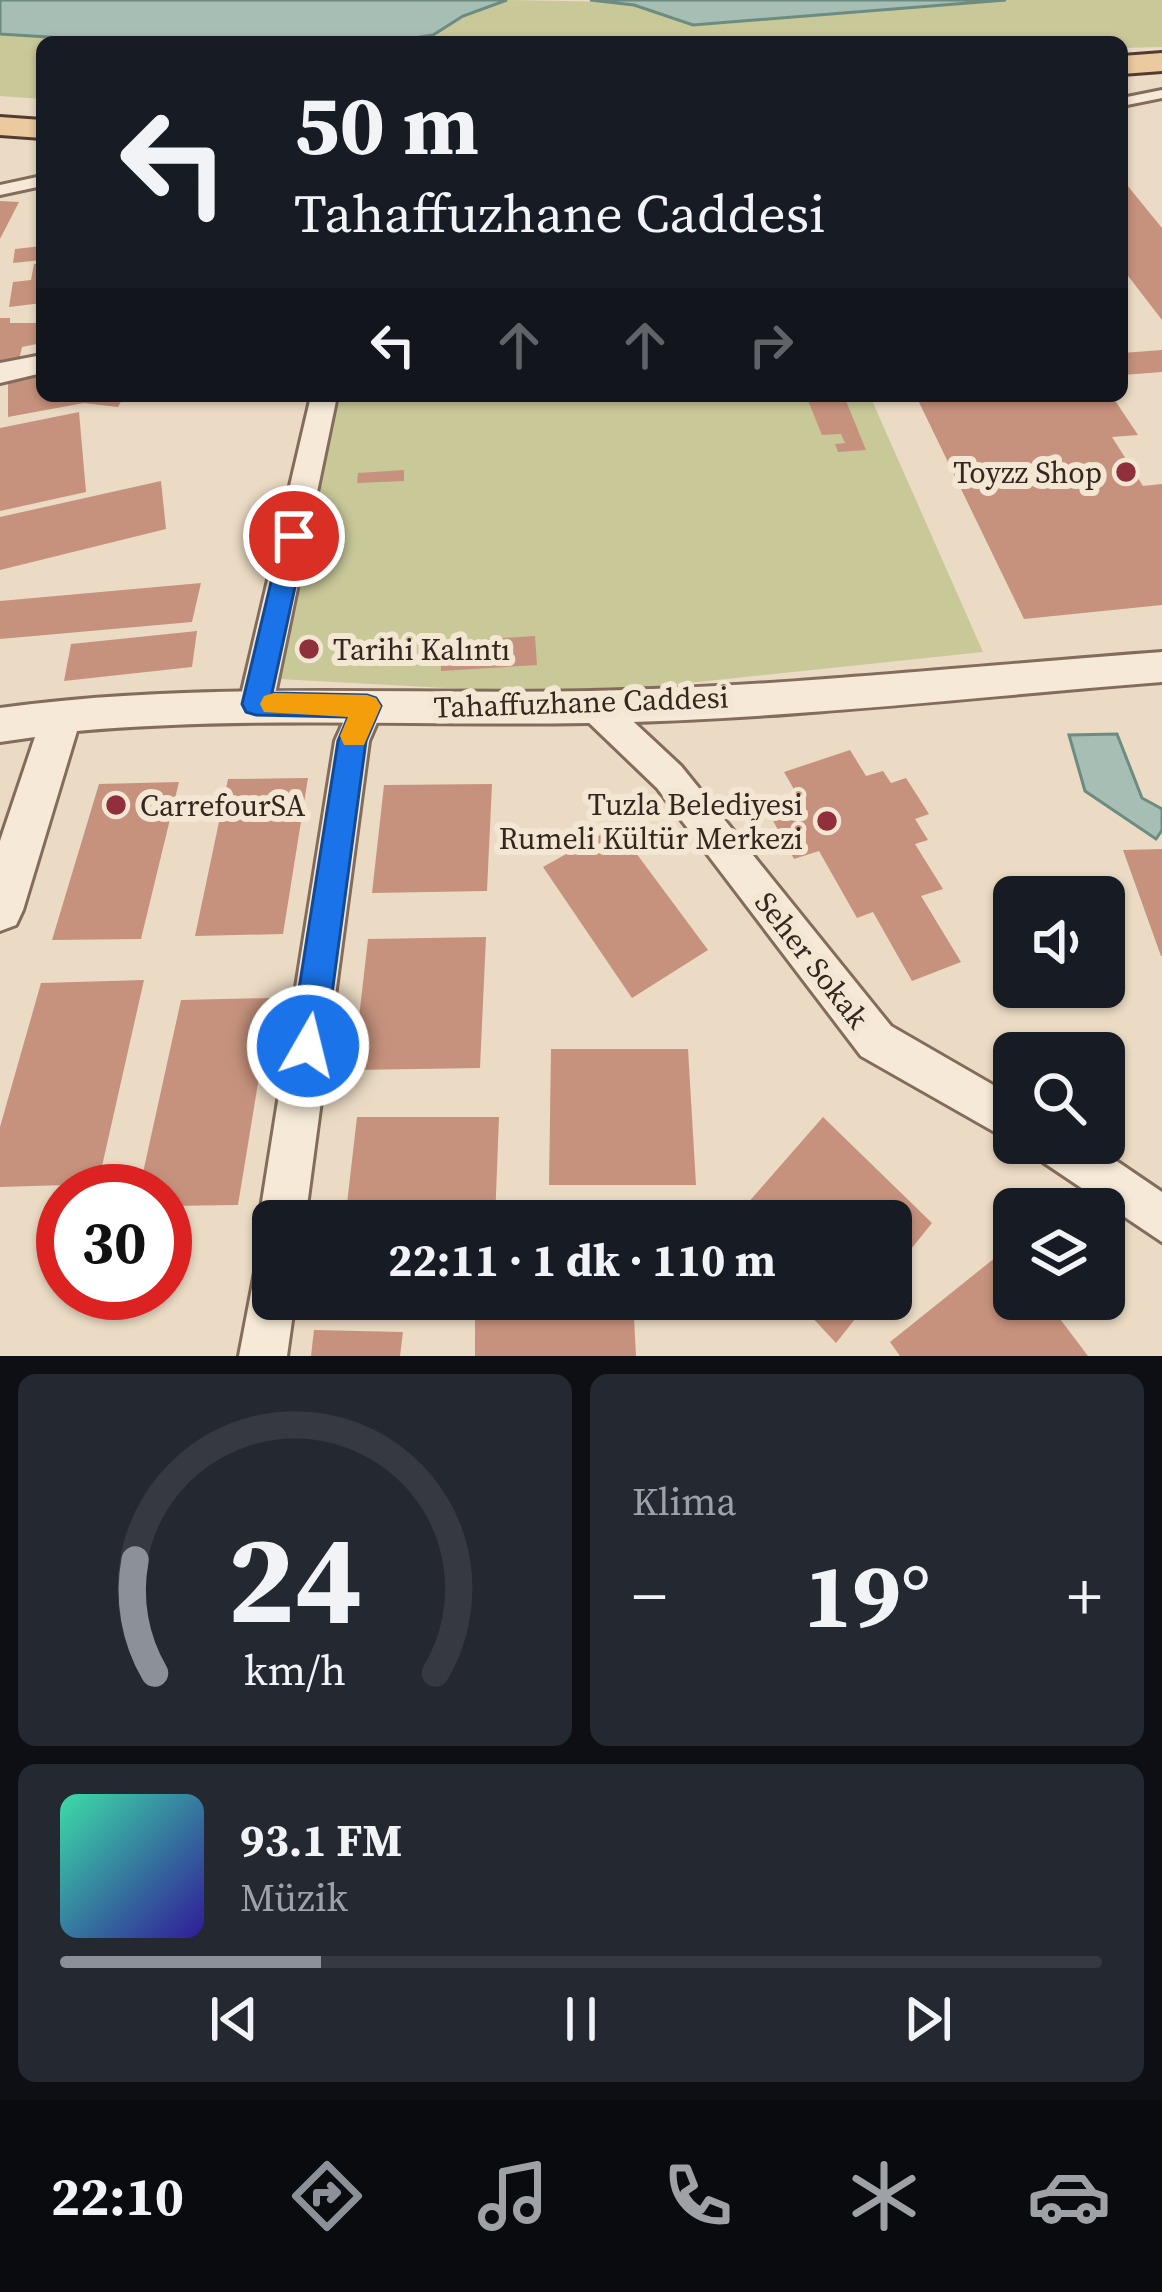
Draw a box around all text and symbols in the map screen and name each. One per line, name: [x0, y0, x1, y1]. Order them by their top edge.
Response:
text: 50 m: [294, 67, 479, 182]
icon: left: [96, 84, 252, 240]
text: Tahaffuzhane Caddesi: [294, 176, 825, 250]
icon: left: [360, 312, 426, 378]
icon: ahead: [486, 312, 552, 378]
icon: ahead: [612, 312, 678, 378]
icon: right: [738, 312, 804, 378]
place label: Toyzz Shop: [953, 452, 1102, 493]
marker: Toyzz Shop: [1113, 459, 1139, 485]
pin: [243, 485, 345, 587]
icon: arrive: [261, 503, 327, 569]
place label: Tarihi Kalıntı: [333, 629, 510, 670]
marker: Tarihi Kalıntı: [296, 636, 322, 662]
street label: Tahaffuzhane Caddesi: [433, 676, 729, 728]
place label: Tuzla Belediyesi Rumeli Kültür Merkezi: [499, 784, 803, 859]
place label: CarrefourSA: [140, 785, 305, 826]
marker: CarrefourSA: [103, 792, 129, 818]
marker: Tuzla Belediyesi Rumeli Kültür Merkezi: [814, 808, 840, 834]
map controls: [993, 876, 1125, 1320]
button: sound: [993, 876, 1125, 1008]
street label: Seher Sokak: [746, 883, 879, 1037]
position arrow: [245, 983, 371, 1109]
button: search: [993, 1032, 1125, 1164]
speed limit sign: 30: [36, 1164, 192, 1320]
button: layers: [993, 1188, 1125, 1320]
text: 22:11 · 1 dk · 110 m: [388, 1229, 776, 1291]
text: Klima: [632, 1475, 736, 1528]
text: 24: [227, 1493, 363, 1664]
text: 19°: [803, 1534, 931, 1657]
text: −: [632, 1551, 667, 1641]
text: +: [1067, 1551, 1102, 1641]
text: km/h: [244, 1641, 346, 1699]
text: 93.1 FM: [240, 1809, 402, 1871]
text: Müzik: [240, 1871, 348, 1924]
icon: previous: [201, 1986, 267, 2052]
icon: pause: [548, 1986, 614, 2052]
icon: next: [895, 1986, 961, 2052]
icon: directions: [285, 2154, 369, 2238]
icon: music: [471, 2154, 555, 2238]
icon: phone: [656, 2154, 740, 2238]
icon: climate: [842, 2154, 926, 2238]
icon: car: [1027, 2154, 1111, 2238]
text: 22:10: [51, 2159, 184, 2233]

